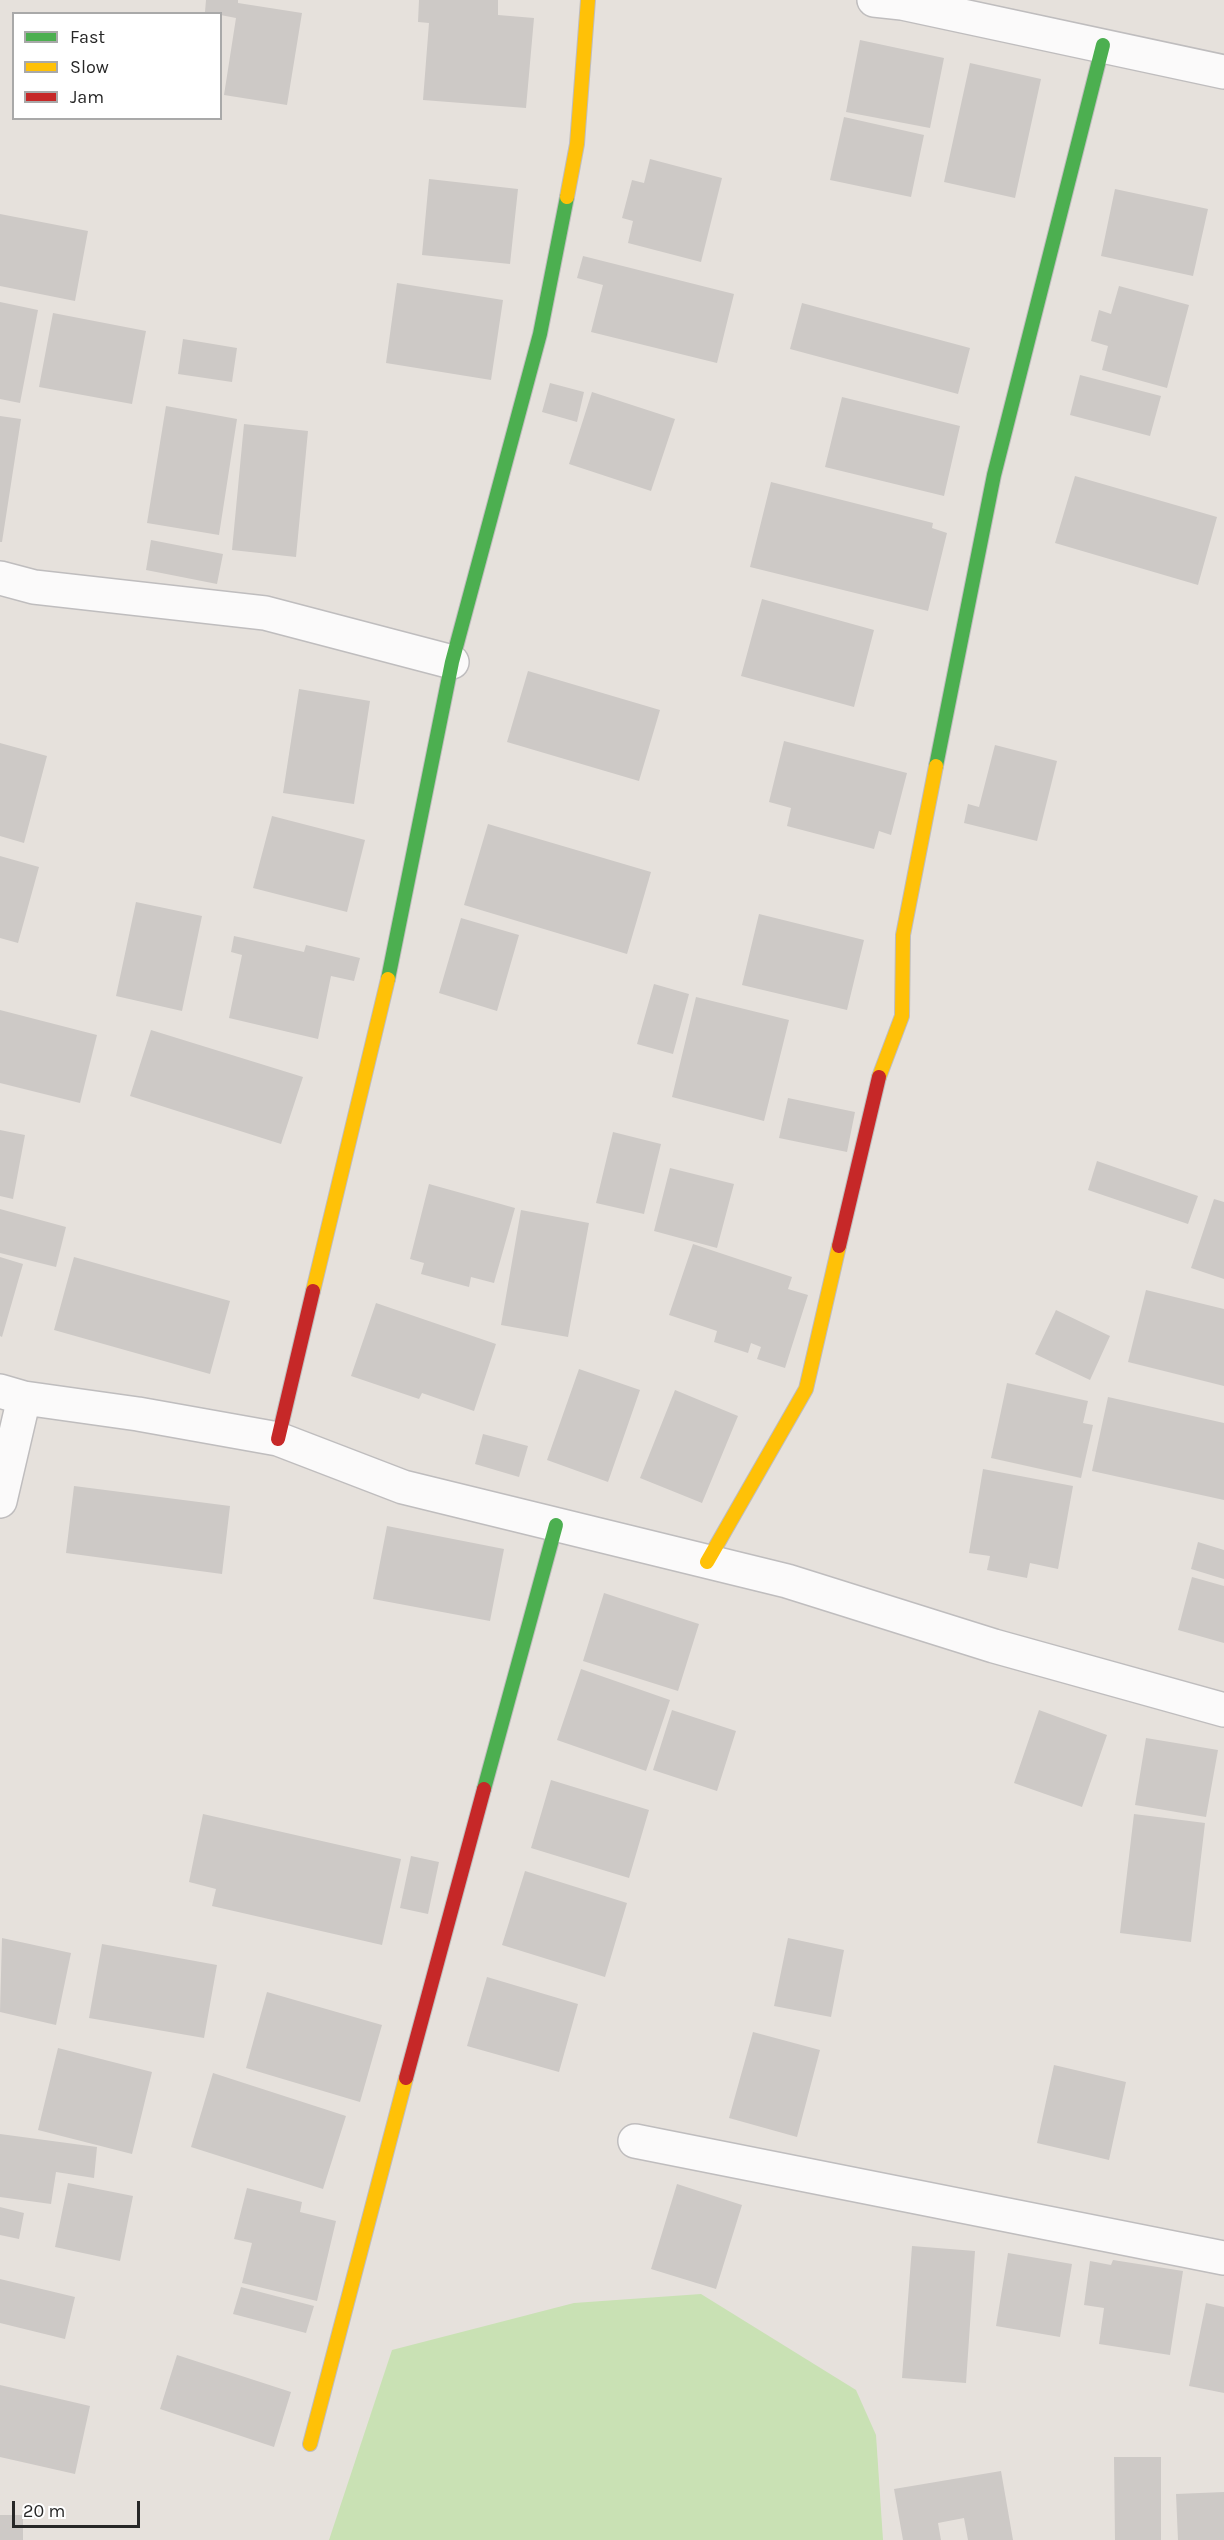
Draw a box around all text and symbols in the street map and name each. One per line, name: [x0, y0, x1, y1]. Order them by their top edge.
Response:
legend: [12, 12, 222, 120]
text: Fast: [70, 26, 105, 48]
text: Slow: [70, 56, 109, 78]
text: Jam: [70, 86, 104, 108]
scale bar: [15, 2489, 142, 2527]
text: 20 m: [23, 2500, 65, 2522]

